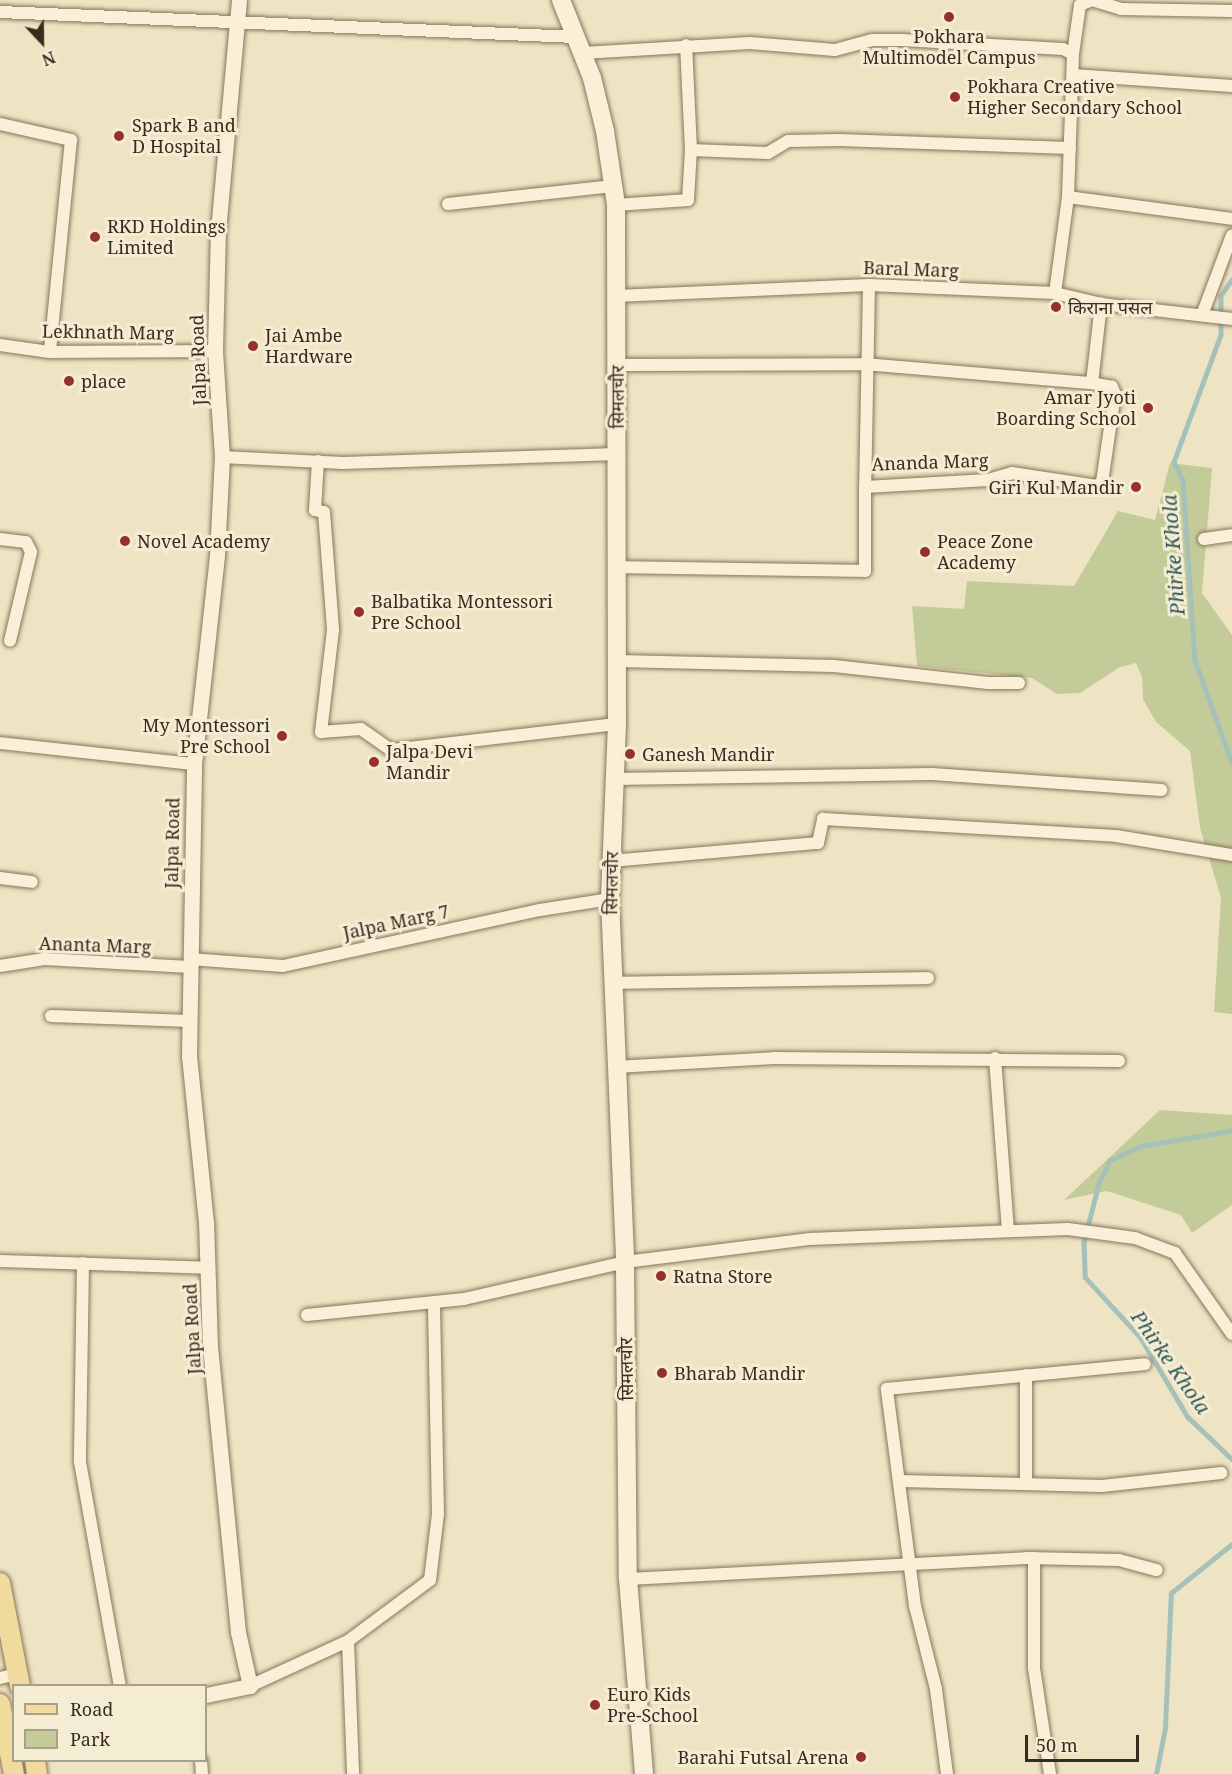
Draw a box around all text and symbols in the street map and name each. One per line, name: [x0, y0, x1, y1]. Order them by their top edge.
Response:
marker: Pokhara Multimodel Campus: [942, 10, 956, 24]
north arrow: [12, 12, 72, 72]
place label: Pokhara Multimodel Campus: [862, 26, 1036, 68]
text: N: [39, 46, 59, 71]
place label: Pokhara Creative Higher Secondary School: [967, 76, 1182, 118]
marker: Pokhara Creative Higher Secondary School: [948, 90, 962, 104]
place label: Spark B and D Hospital: [132, 115, 236, 158]
marker: Spark B and D Hospital: [110, 127, 128, 145]
place label: RKD Holdings Limited: [107, 216, 226, 258]
marker: RKD Holdings Limited: [88, 230, 102, 244]
street label: Baral Marg: [863, 257, 959, 281]
place label: किराना पसल: [1068, 296, 1152, 318]
marker: किराना पसल: [1049, 300, 1063, 314]
street label: Jalpa Road: [186, 314, 210, 406]
street label: Lekhnath Marg: [42, 320, 174, 344]
place label: Jai Ambe Hardware: [265, 325, 353, 368]
marker: Jai Ambe Hardware: [246, 339, 260, 353]
street label: सिमलचौर: [606, 365, 628, 429]
place label: place: [81, 370, 126, 392]
marker: place: [62, 374, 76, 388]
place label: Amar Jyoti Boarding School: [996, 387, 1136, 430]
marker: Amar Jyoti Boarding School: [1141, 401, 1155, 415]
street label: Ananda Marg: [871, 449, 989, 475]
place label: Giri Kul Mandir: [989, 476, 1124, 498]
marker: Giri Kul Mandir: [1129, 480, 1143, 494]
water label: Phirke Khola: [1157, 494, 1189, 616]
place label: Novel Academy: [137, 530, 270, 552]
place label: Peace Zone Academy: [937, 531, 1033, 574]
marker: Novel Academy: [118, 534, 132, 548]
marker: Peace Zone Academy: [918, 545, 932, 559]
place label: Balbatika Montessori Pre School: [371, 591, 553, 634]
marker: Balbatika Montessori Pre School: [352, 605, 366, 619]
place label: My Montessori Pre School: [143, 715, 270, 758]
marker: My Montessori Pre School: [275, 729, 289, 743]
place label: Jalpa Devi Mandir: [386, 741, 473, 783]
place label: Ganesh Mandir: [642, 743, 774, 765]
marker: Ganesh Mandir: [623, 747, 637, 761]
marker: Jalpa Devi Mandir: [367, 755, 381, 769]
street label: Jalpa Road: [160, 797, 184, 889]
street label: सिमलचौर: [600, 851, 622, 915]
street label: Jalpa Marg 7: [341, 900, 451, 944]
street label: Ananta Marg: [38, 932, 152, 958]
place label: Ratna Store: [673, 1265, 772, 1287]
marker: Ratna Store: [654, 1269, 668, 1283]
street label: Jalpa Road: [179, 1283, 205, 1375]
water label: Phirke Khola: [1126, 1306, 1216, 1418]
street label: सिमलचौर: [615, 1337, 637, 1401]
place label: Bharab Mandir: [674, 1362, 805, 1384]
marker: Bharab Mandir: [655, 1366, 669, 1380]
legend: [12, 1684, 207, 1762]
place label: Euro Kids Pre-School: [607, 1684, 698, 1726]
text: Road: [70, 1697, 113, 1721]
marker: Euro Kids Pre-School: [588, 1698, 602, 1712]
scale bar: [1028, 1723, 1142, 1761]
text: Park: [70, 1727, 110, 1751]
text: 50 m: [1036, 1733, 1078, 1757]
place label: Barahi Futsal Arena: [678, 1746, 849, 1768]
marker: Barahi Futsal Arena: [854, 1750, 868, 1764]

